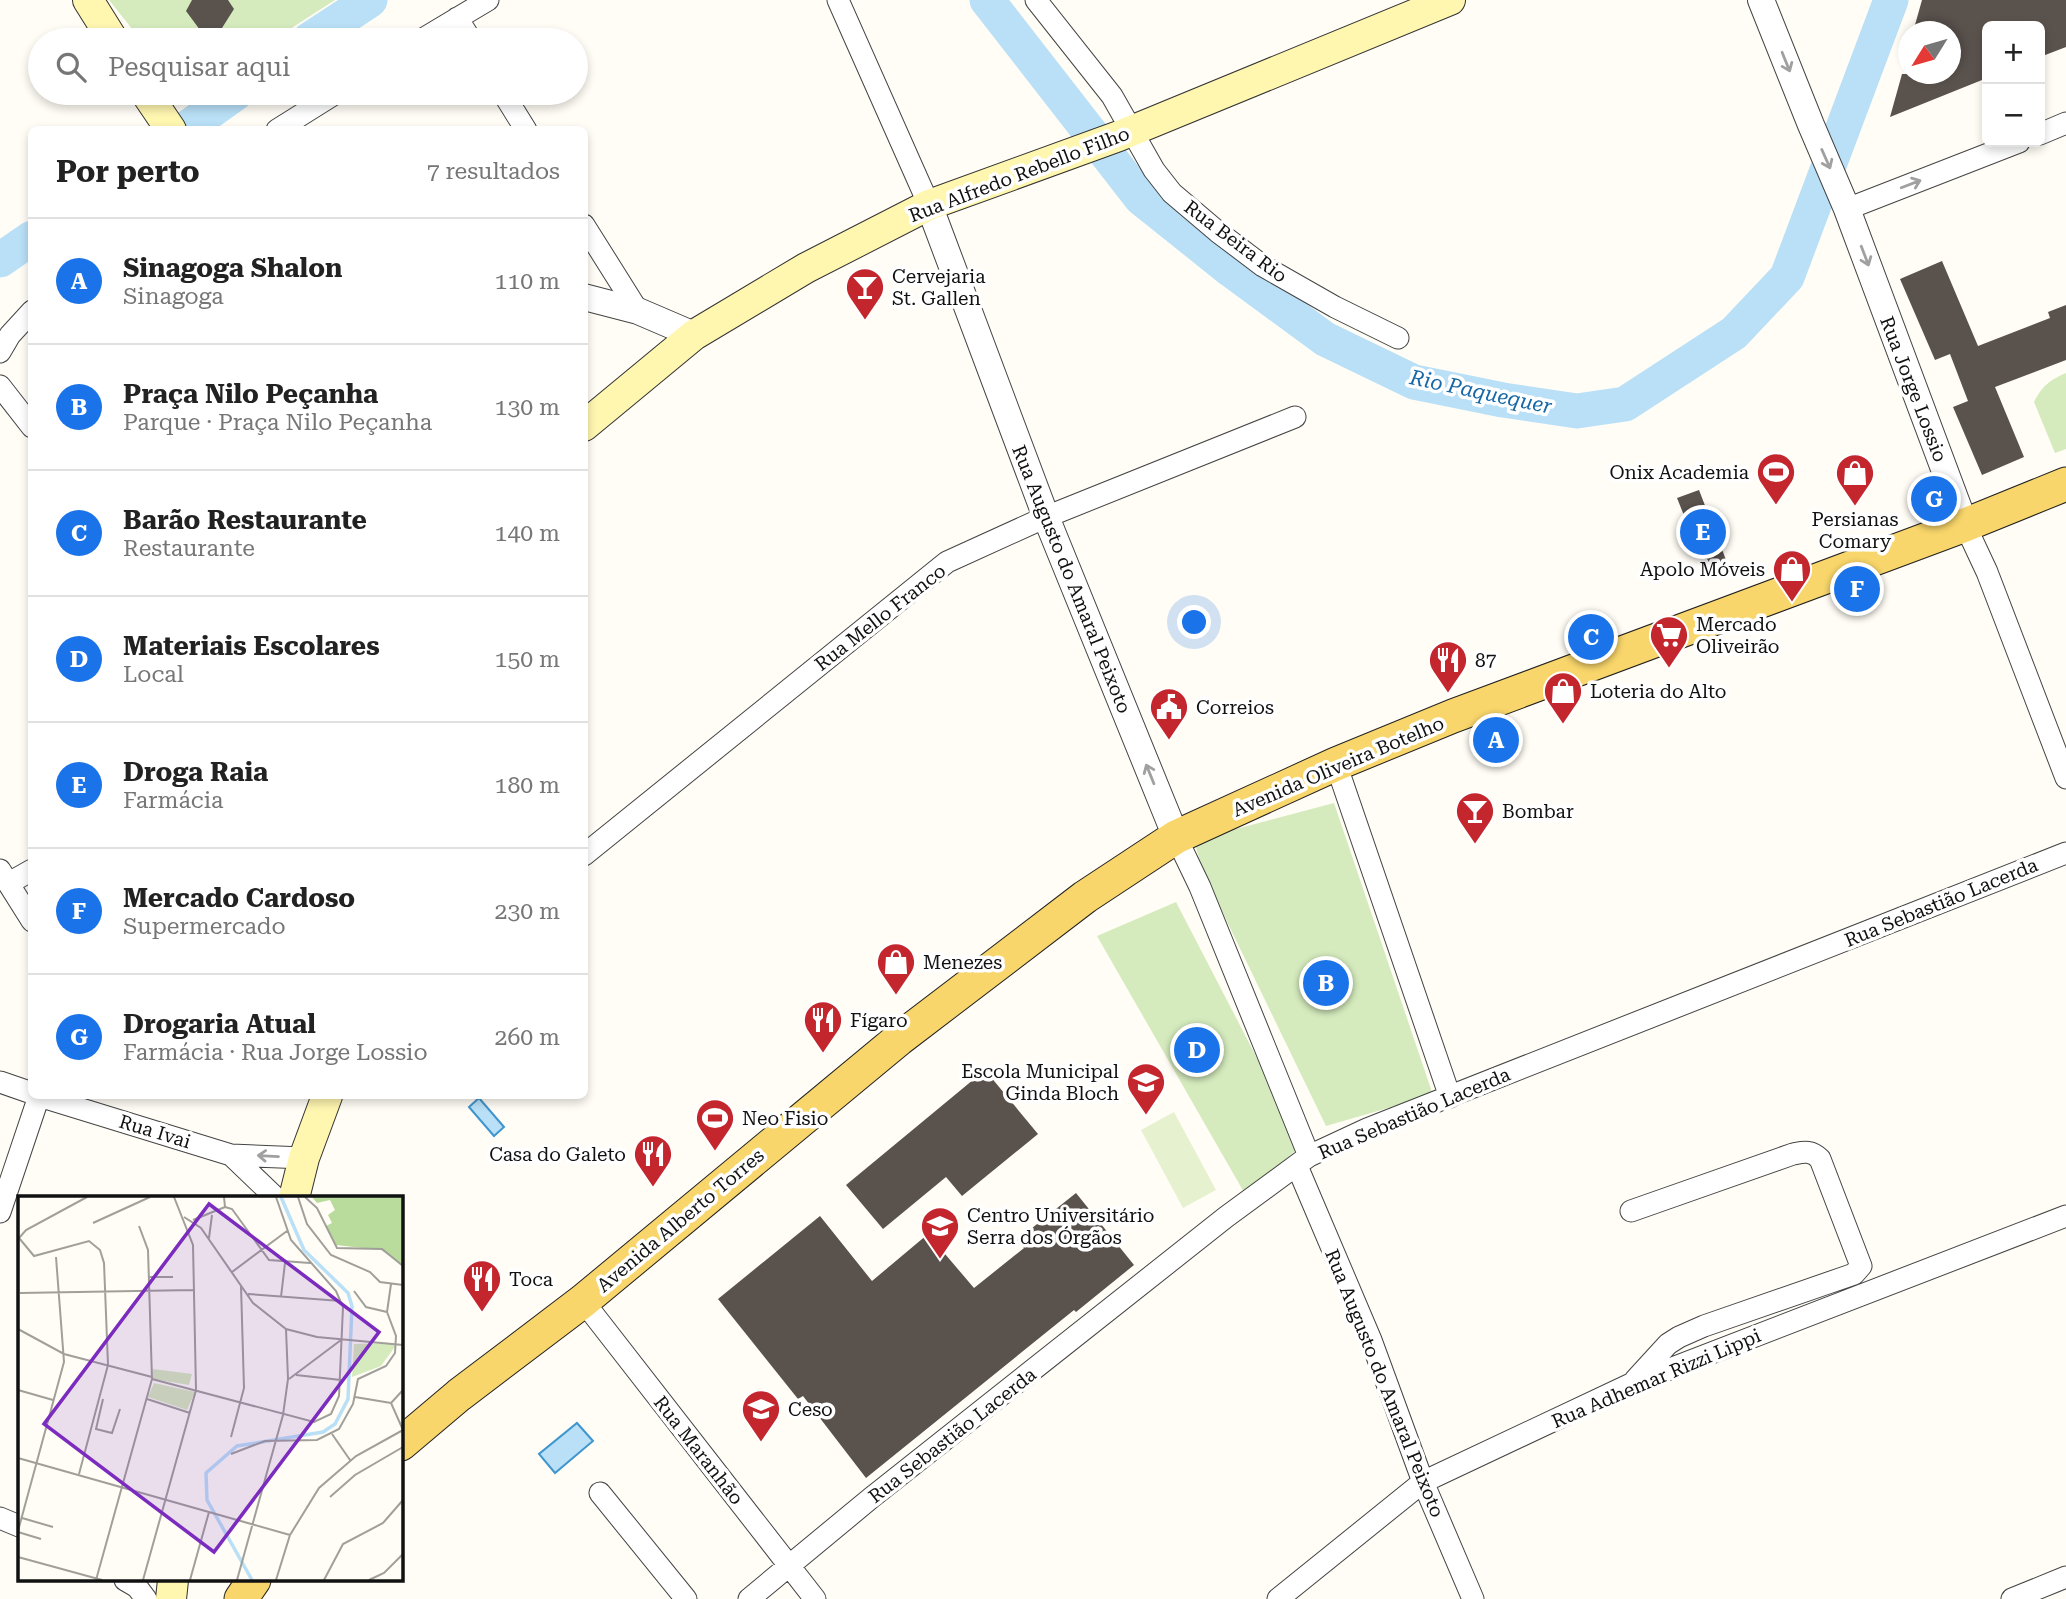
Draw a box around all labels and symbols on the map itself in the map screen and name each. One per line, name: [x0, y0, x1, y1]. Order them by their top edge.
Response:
north arrow: [1898, 21, 1961, 84]
one-way arrow: [1780, 51, 1793, 73]
street label: Rua Alfredo Rebello Filho: [906, 122, 1133, 227]
one-way arrow: [1820, 147, 1833, 169]
one-way arrow: [1900, 177, 1921, 190]
street label: Rua Beira Rio: [1180, 195, 1292, 288]
one-way arrow: [1860, 245, 1872, 267]
place label: Cervejaria St. Gallen: [892, 265, 986, 310]
bar icon: Cervejaria St. Gallen: [844, 266, 886, 321]
street label: Rua Jorge Lossio: [1875, 313, 1952, 465]
water label: Rio Paquequer: [1407, 365, 1554, 419]
street label: Rua Augusto do Amaral Peixoto: [1007, 442, 1136, 717]
sports icon: Onix Academia: [1755, 451, 1797, 506]
shop icon: Persianas Comary: [1834, 452, 1876, 507]
place label: Onix Academia: [1609, 461, 1750, 484]
pin: G: [1911, 473, 1957, 525]
pin: E: [1680, 506, 1726, 558]
place label: Persianas Comary: [1811, 508, 1899, 553]
shop icon: Apolo Móveis: [1771, 548, 1813, 603]
place label: Apolo Móveis: [1640, 558, 1765, 581]
street label: Rua Mello Franco: [810, 559, 950, 676]
pin: F: [1834, 563, 1880, 615]
your location: [1177, 605, 1211, 639]
pin: C: [1568, 611, 1614, 663]
place label: Mercado Oliveirão: [1696, 613, 1780, 658]
supermarket icon: Mercado Oliveirão: [1648, 614, 1690, 669]
restaurant icon: 87: [1427, 639, 1469, 694]
place label: 87: [1475, 649, 1497, 672]
shop icon: Loteria do Alto: [1542, 670, 1584, 725]
place label: Loteria do Alto: [1590, 680, 1726, 703]
public building icon: Correios: [1148, 686, 1190, 741]
place label: Correios: [1196, 696, 1274, 719]
street label: Avenida Oliveira Botelho: [1229, 711, 1447, 822]
pin: A: [1473, 714, 1519, 766]
one-way arrow: [1143, 763, 1156, 785]
bar icon: Bombar: [1454, 790, 1496, 845]
place label: Bombar: [1502, 800, 1574, 823]
street label: Rua Sebastião Lacerda: [1841, 853, 2042, 952]
shop icon: Menezes: [875, 941, 917, 996]
place label: Menezes: [923, 951, 1002, 974]
pin: B: [1303, 957, 1349, 1009]
restaurant icon: Fígaro: [802, 999, 844, 1054]
place label: Fígaro: [850, 1009, 908, 1032]
pin: D: [1174, 1024, 1220, 1076]
place label: Escola Municipal Ginda Bloch: [961, 1060, 1119, 1105]
school or university icon: Escola Municipal Ginda Bloch: [1125, 1061, 1167, 1116]
street label: Rua Sebastião Lacerda: [1315, 1062, 1514, 1164]
sports icon: Neo Fisio: [694, 1097, 736, 1152]
place label: Neo Fisio: [742, 1107, 828, 1130]
street label: Rua Ivai: [116, 1110, 194, 1153]
restaurant icon: Casa do Galeto: [632, 1133, 674, 1188]
place label: Casa do Galeto: [489, 1143, 626, 1166]
street label: Avenida Alberto Torres: [592, 1144, 769, 1297]
one-way arrow: [257, 1149, 280, 1162]
inset map: [18, 1196, 402, 1582]
place label: Centro Universitário Serra dos Órgãos: [967, 1204, 1155, 1249]
school or university icon: Centro Universitário Serra dos Órgãos: [919, 1205, 961, 1260]
street label: Rua Augusto do Amaral Peixoto: [1320, 1246, 1449, 1521]
restaurant icon: Toca: [461, 1258, 503, 1313]
place label: Toca: [509, 1268, 554, 1291]
street label: Rua Adhemar Rizzi Lippi: [1548, 1324, 1764, 1433]
street label: Rua Sebastião Lacerda: [864, 1362, 1041, 1508]
school or university icon: Ceso: [740, 1388, 782, 1443]
street label: Rua Maranhão: [649, 1391, 748, 1509]
place label: Ceso: [788, 1398, 833, 1421]

